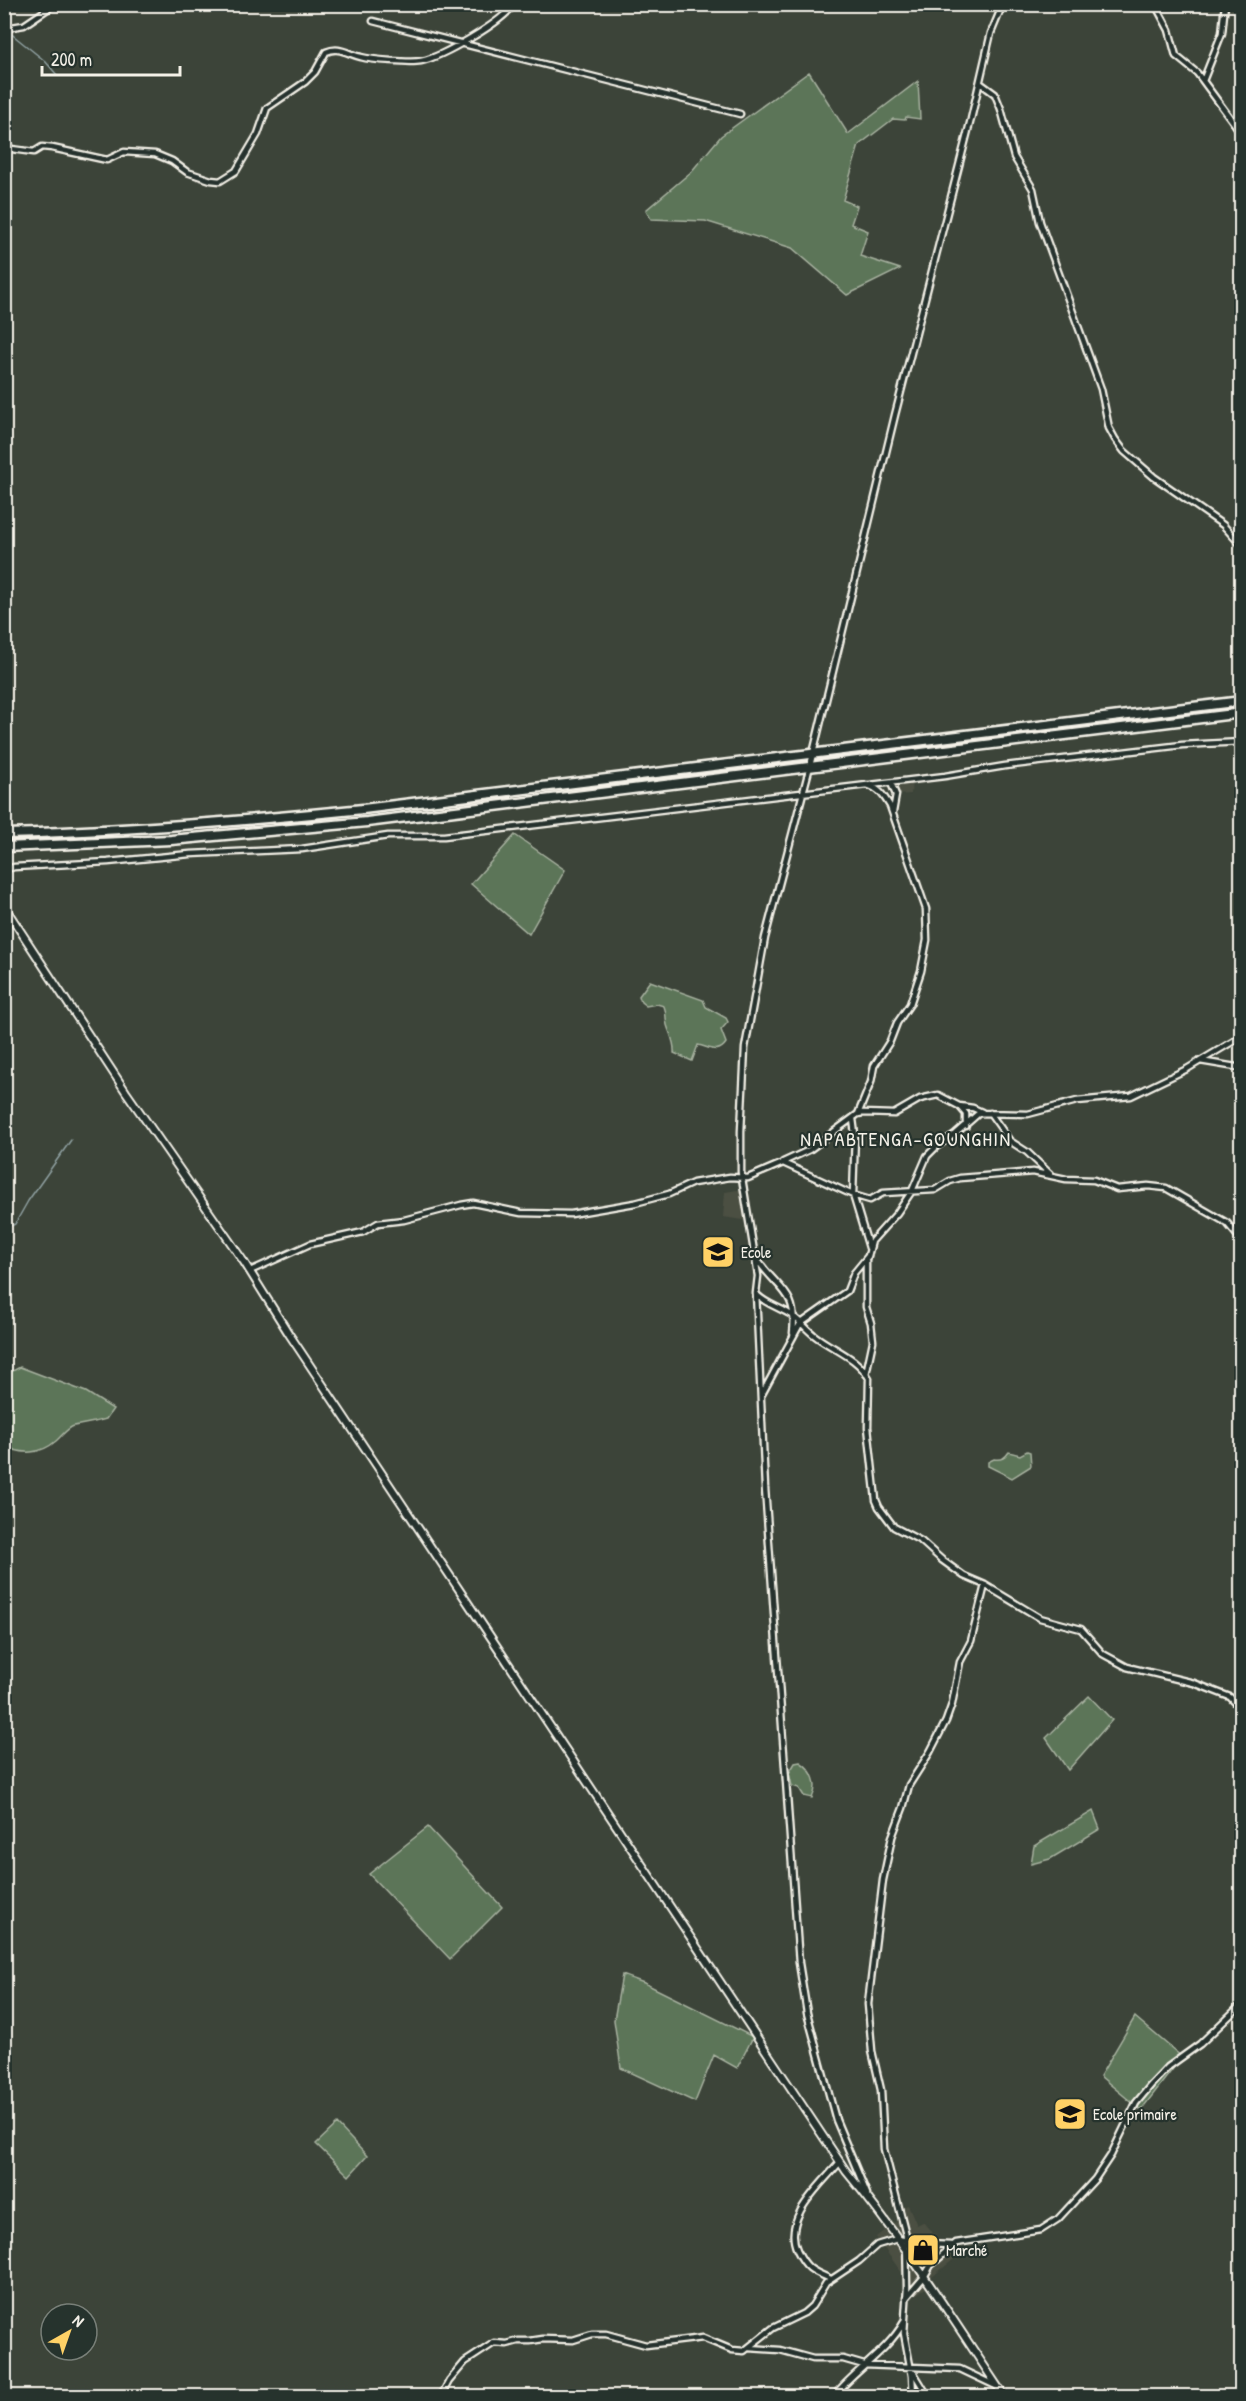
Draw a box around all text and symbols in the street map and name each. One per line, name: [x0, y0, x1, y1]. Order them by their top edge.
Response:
scale bar: [42, 39, 180, 77]
text: 200 m: [51, 47, 92, 72]
district label: NAPABTENGA-GOUNGHIN: [800, 1125, 1012, 1152]
school or university icon: Ecole: [700, 1234, 736, 1270]
place label: Ecole: [741, 1241, 772, 1263]
school or university icon: Ecole primaire: [1052, 2096, 1088, 2132]
place label: Ecole primaire: [1093, 2103, 1178, 2125]
shop icon: Marché: [905, 2232, 941, 2268]
place label: Marché: [946, 2239, 988, 2261]
north arrow: [39, 2302, 99, 2362]
text: N: [68, 2309, 89, 2332]

